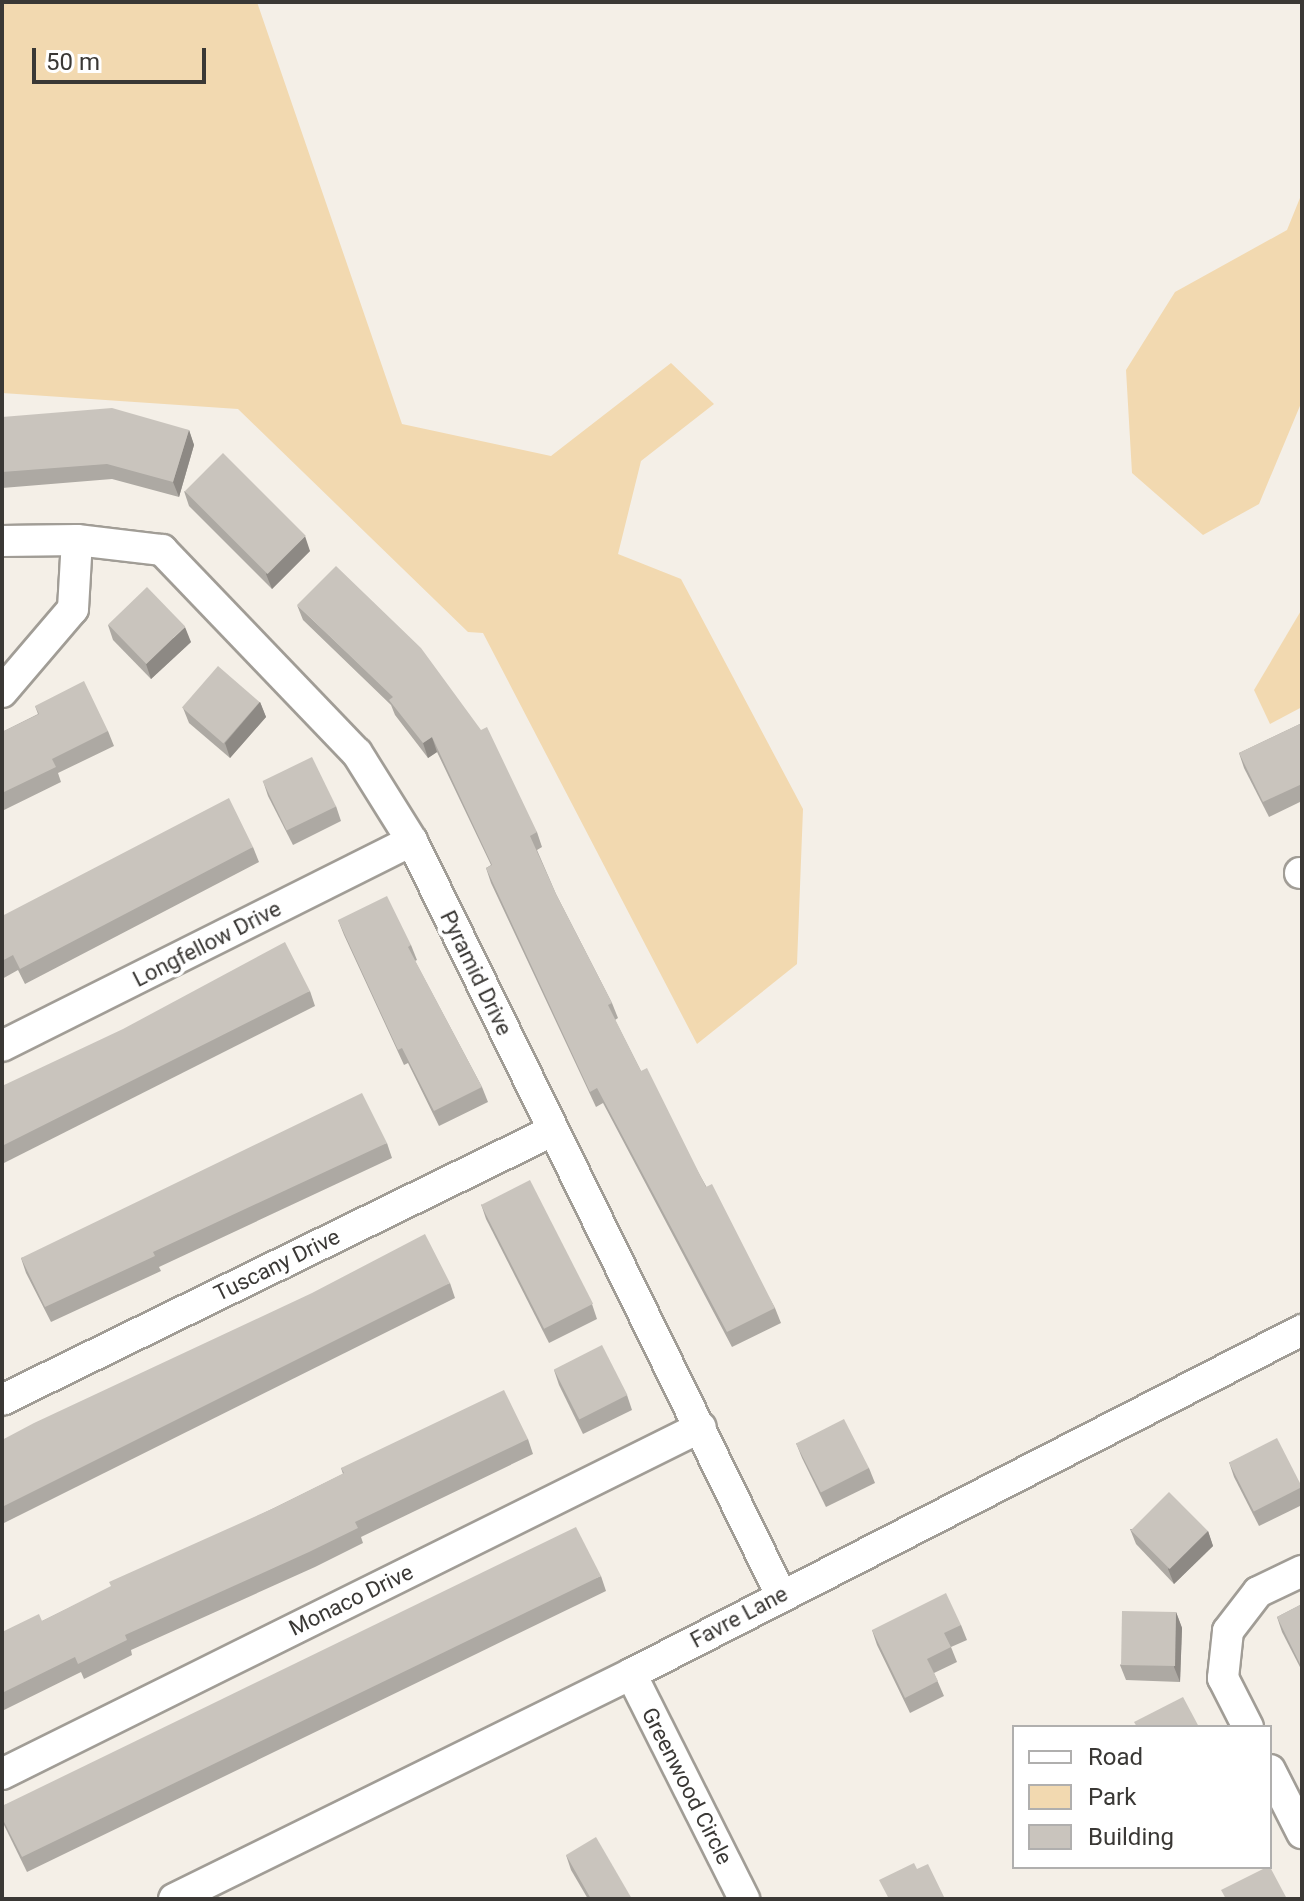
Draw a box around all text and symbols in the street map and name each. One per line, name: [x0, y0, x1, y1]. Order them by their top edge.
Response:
scale bar: [36, 32, 210, 82]
text: 50 m: [46, 48, 100, 76]
street label: Longfellow Drive: [129, 895, 285, 993]
street label: Pyramid Drive: [434, 906, 518, 1040]
street label: Tuscany Drive: [210, 1223, 344, 1307]
street label: Monaco Drive: [285, 1559, 417, 1641]
street label: Favre Lane: [686, 1580, 792, 1654]
street label: Greenwood Circle: [636, 1703, 738, 1869]
legend: [1012, 1725, 1272, 1869]
text: Road: [1088, 1743, 1143, 1771]
text: Park: [1088, 1783, 1136, 1811]
text: Building: [1088, 1823, 1174, 1851]

